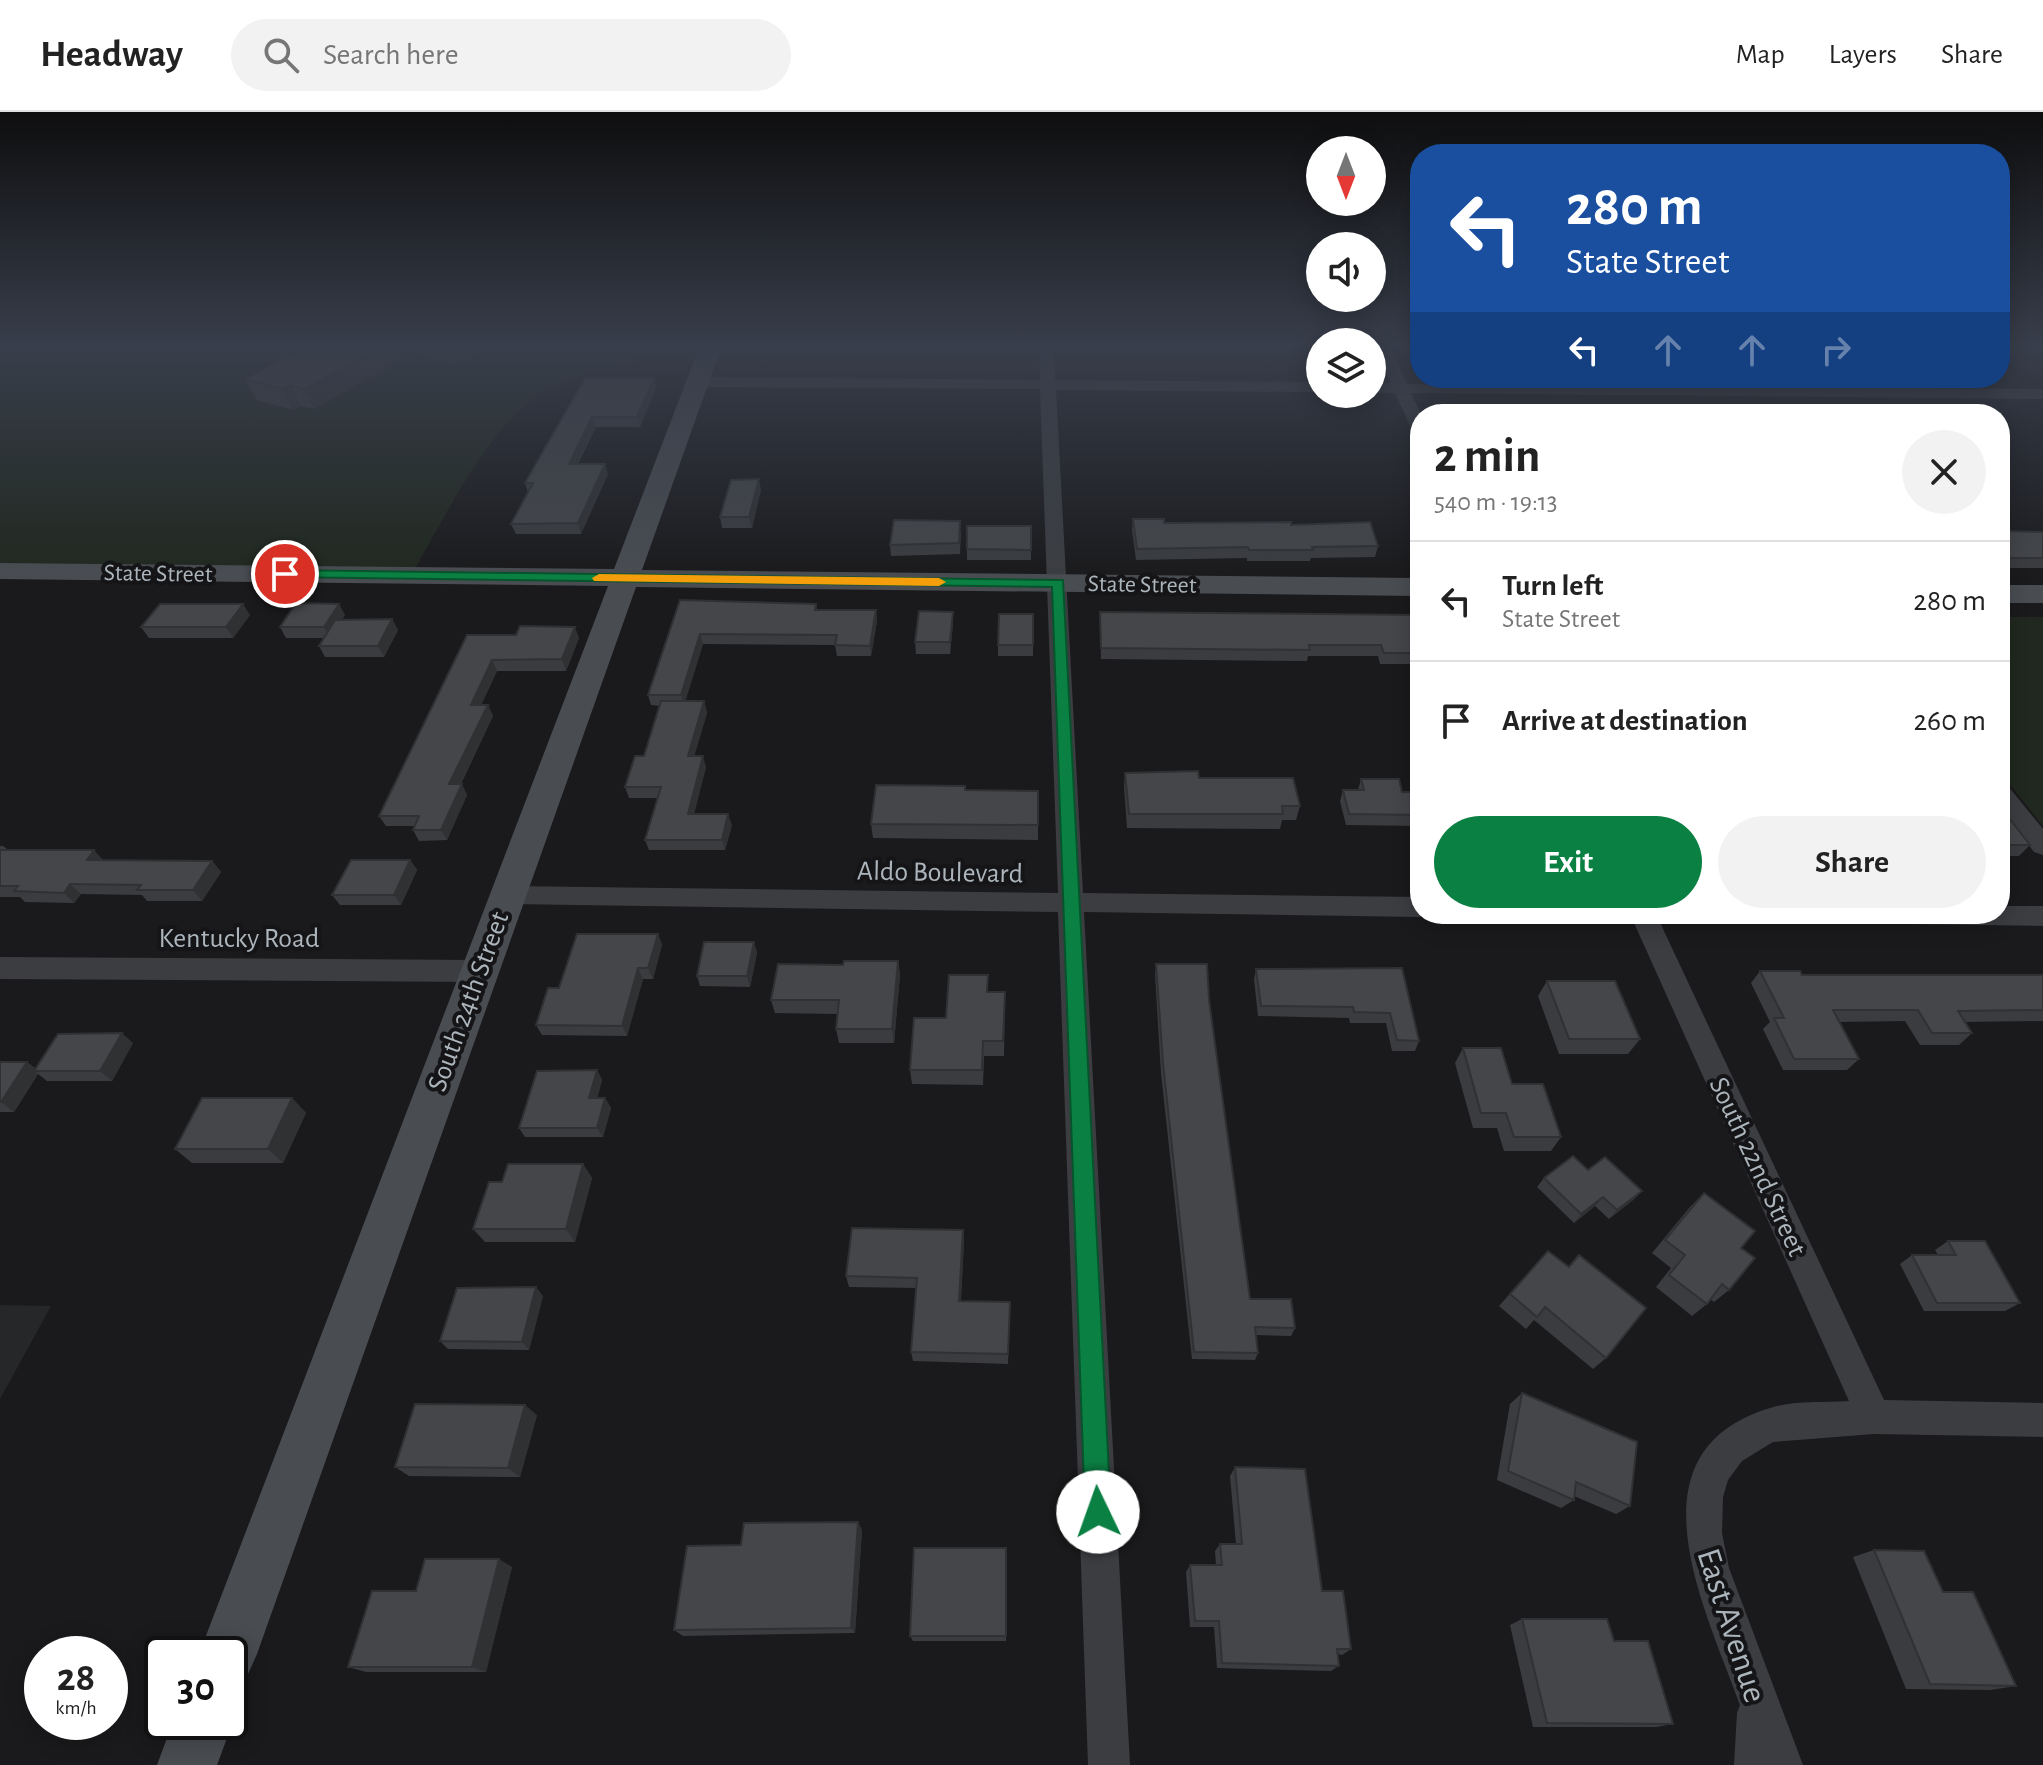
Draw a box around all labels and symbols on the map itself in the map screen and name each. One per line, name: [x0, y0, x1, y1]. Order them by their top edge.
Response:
north arrow: [1306, 136, 1386, 216]
pin: [251, 540, 319, 608]
street label: State Street: [103, 561, 213, 587]
street label: State Street: [1087, 572, 1197, 598]
street label: Aldo Boulevard: [857, 858, 1023, 888]
street label: South 24th Street: [423, 908, 514, 1095]
street label: Kentucky Road: [158, 925, 320, 953]
street label: South 22nd Street: [1704, 1073, 1811, 1261]
position arrow: [1056, 1470, 1140, 1554]
street label: East Avenue: [1690, 1544, 1772, 1707]
speed limit sign: 30: [144, 1636, 248, 1740]

